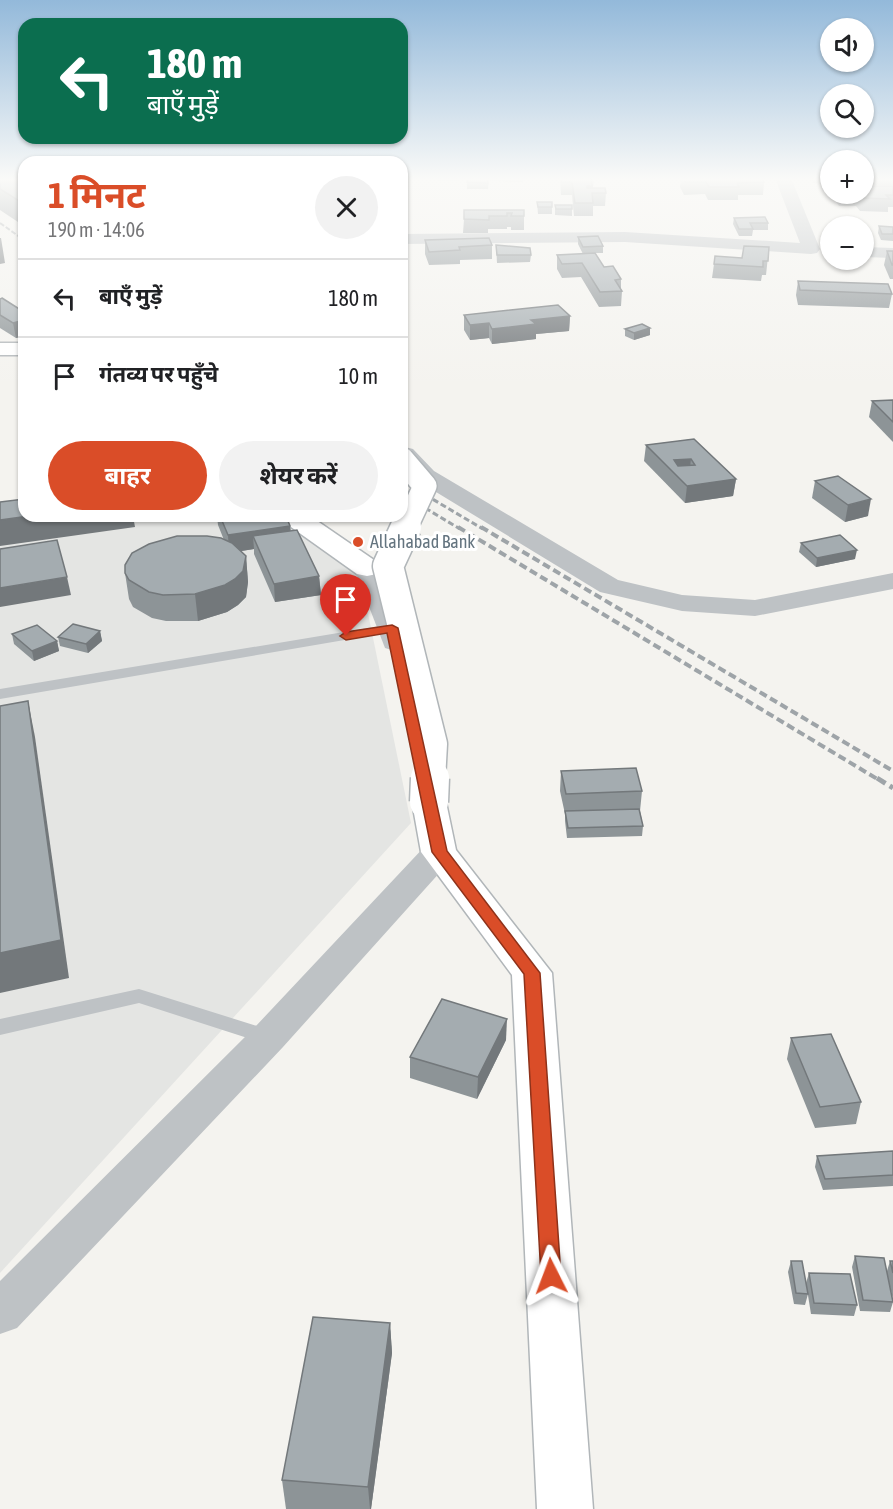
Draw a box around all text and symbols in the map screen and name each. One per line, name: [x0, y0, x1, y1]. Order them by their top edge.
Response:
map controls: [820, 18, 874, 270]
button: sound: [820, 18, 874, 72]
text: 180 m: [147, 39, 242, 87]
icon: left: [48, 42, 126, 120]
button: search: [820, 84, 874, 138]
text: बाएँ मुड़ें: [147, 89, 219, 120]
button: +: [820, 150, 874, 204]
text: 1 मिनट: [48, 174, 145, 216]
button: close: [315, 176, 378, 239]
button: −: [820, 216, 874, 270]
text: 190 m · 14:06: [48, 218, 145, 241]
icon: left: [48, 282, 81, 315]
text: बाएँ मुड़ें: [99, 283, 162, 309]
text: 180 m: [328, 285, 378, 311]
icon: arrive: [48, 360, 81, 393]
text: गंतव्य पर पहुँचे: [99, 361, 218, 387]
text: 10 m: [338, 363, 378, 389]
button: बाहर: [48, 441, 207, 510]
button: शेयर करें: [219, 441, 378, 510]
place label: Allahabad Bank: [370, 531, 475, 552]
marker: Allahabad Bank: [351, 535, 365, 549]
pin: [320, 574, 371, 636]
icon: arrive: [329, 583, 362, 616]
position arrow: [519, 1244, 583, 1308]

